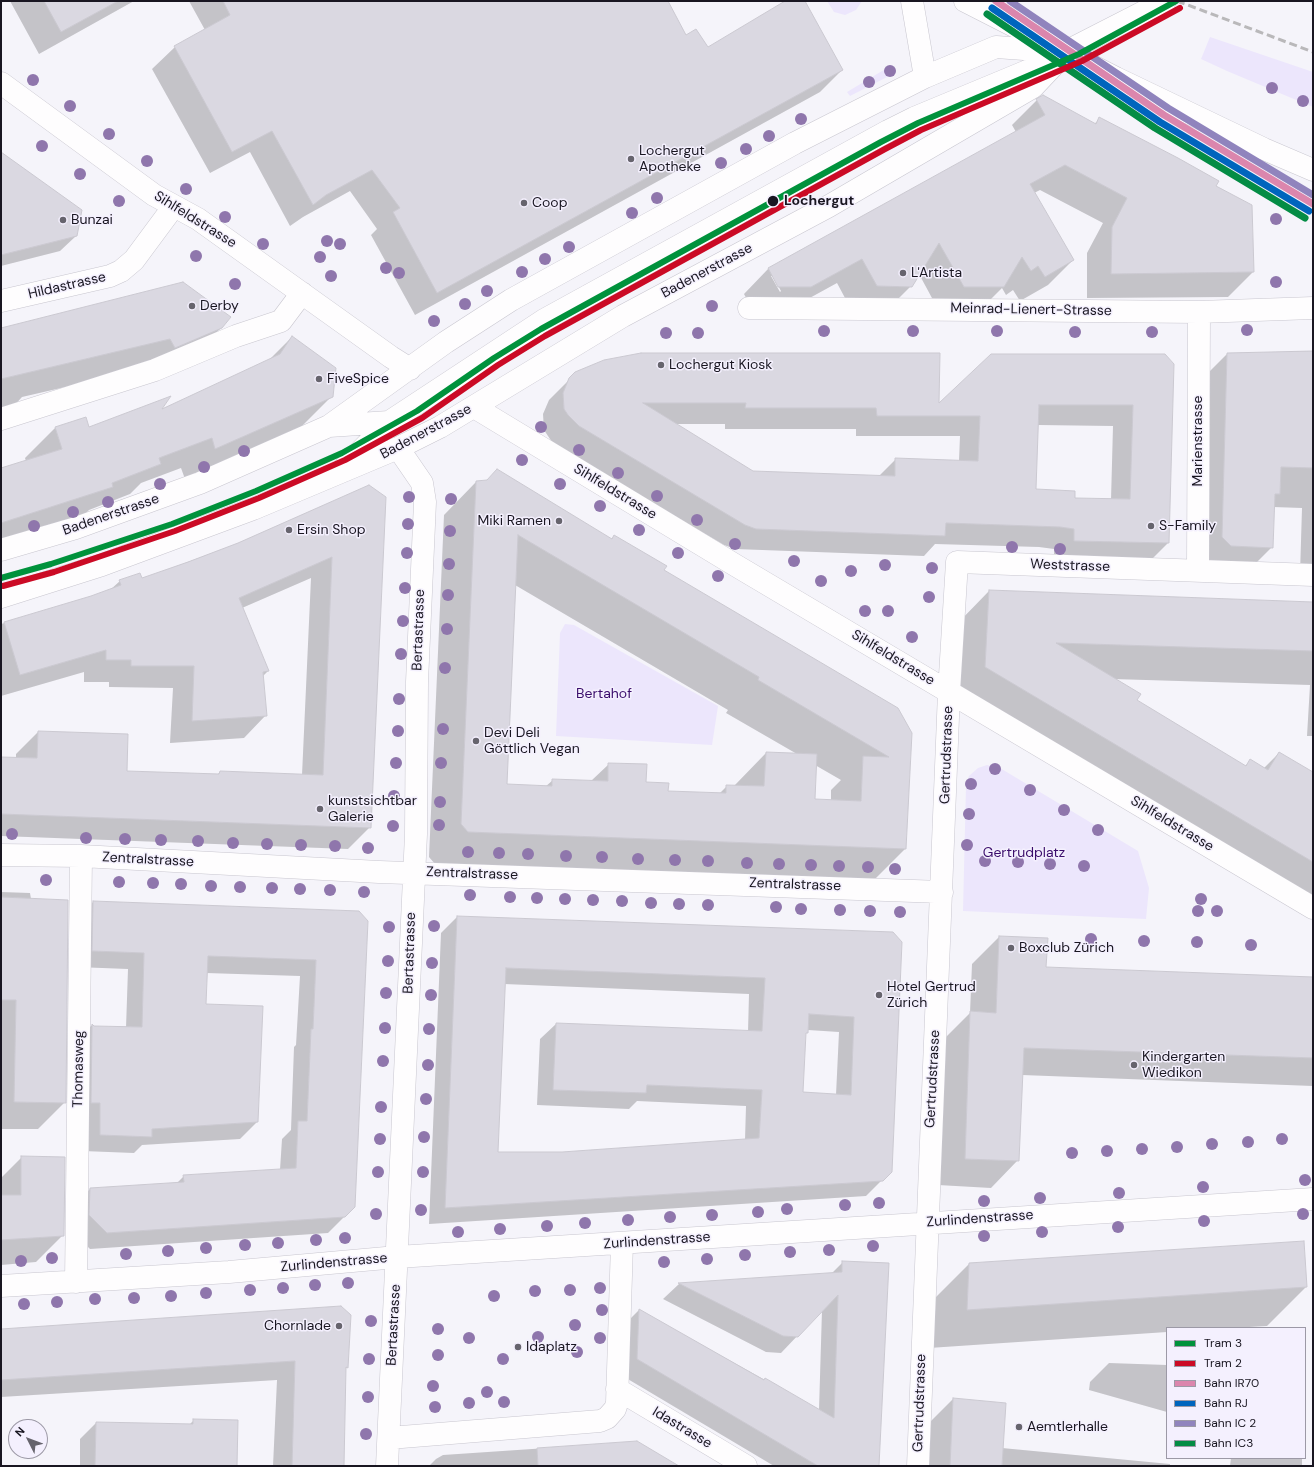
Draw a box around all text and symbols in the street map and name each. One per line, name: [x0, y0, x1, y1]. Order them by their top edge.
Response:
place label: Lochergut Apotheke: [639, 143, 705, 176]
marker: Lochergut Apotheke: [626, 154, 636, 164]
street label: Sihlfeldstrasse: [151, 188, 239, 252]
place label: Lochergut: [784, 193, 854, 209]
marker: Lochergut: [766, 194, 780, 208]
place label: Coop: [532, 195, 567, 211]
marker: Coop: [519, 198, 529, 208]
place label: Bunzai: [71, 212, 113, 228]
marker: Bunzai: [58, 215, 68, 225]
street label: Badenerstrasse: [658, 240, 756, 302]
place label: L'Artista: [911, 265, 962, 281]
marker: L'Artista: [898, 268, 908, 278]
street label: Hildastrasse: [26, 269, 108, 303]
place label: Derby: [200, 298, 239, 314]
street label: Meinrad-Lienert-Strasse: [950, 300, 1112, 320]
marker: Derby: [187, 301, 197, 311]
place label: Lochergut Kiosk: [669, 357, 772, 373]
marker: Lochergut Kiosk: [656, 360, 666, 370]
place label: FiveSpice: [327, 371, 389, 387]
marker: FiveSpice: [314, 374, 324, 384]
street label: Marienstrasse: [1190, 396, 1206, 486]
street label: Badenerstrasse: [377, 401, 475, 463]
street label: Sihlfeldstrasse: [570, 461, 660, 523]
street label: Badenerstrasse: [61, 491, 161, 539]
place label: Miki Ramen: [478, 513, 551, 529]
marker: Miki Ramen: [554, 516, 564, 526]
place label: S-Family: [1159, 518, 1216, 534]
marker: S-Family: [1146, 521, 1156, 531]
place label: Ersin Shop: [297, 522, 365, 538]
marker: Ersin Shop: [284, 525, 294, 535]
street label: Weststrasse: [1030, 556, 1110, 576]
street label: Bertastrasse: [409, 589, 429, 671]
street label: Sihlfeldstrasse: [848, 627, 938, 689]
park label: Bertahof: [576, 686, 632, 702]
street label: Gertrudstrasse: [937, 706, 957, 804]
place label: Devi Deli Göttlich Vegan: [484, 725, 580, 758]
marker: Devi Deli Göttlich Vegan: [471, 736, 481, 746]
place label: kunstsichtbar Galerie: [328, 793, 417, 826]
street label: Sihlfeldstrasse: [1127, 793, 1217, 855]
marker: kunstsichtbar Galerie: [315, 804, 325, 814]
park label: Gertrudplatz: [983, 845, 1065, 861]
street label: Zentralstrasse: [102, 849, 194, 871]
street label: Zentralstrasse: [426, 864, 518, 884]
street label: Zentralstrasse: [749, 875, 841, 895]
street label: Bertastrasse: [400, 912, 420, 994]
place label: Boxclub Zürich: [1019, 940, 1114, 956]
marker: Boxclub Zürich: [1006, 943, 1016, 953]
place label: Hotel Gertrud Zürich: [887, 979, 976, 1012]
marker: Hotel Gertrud Zürich: [874, 990, 884, 1000]
street label: Thomasweg: [70, 1030, 88, 1108]
street label: Gertrudstrasse: [922, 1030, 944, 1128]
place label: Kindergarten Wiedikon: [1142, 1049, 1225, 1082]
marker: Kindergarten Wiedikon: [1129, 1060, 1139, 1070]
street label: Zurlindenstrasse: [926, 1207, 1034, 1231]
street label: Zurlindenstrasse: [603, 1229, 711, 1253]
street label: Zurlindenstrasse: [280, 1250, 388, 1276]
street label: Bertastrasse: [383, 1284, 405, 1366]
place label: Chornlade: [264, 1318, 331, 1334]
marker: Chornlade: [334, 1321, 344, 1331]
legend: [1166, 1327, 1306, 1459]
text: Tram 3: [1204, 1335, 1242, 1351]
place label: Idaplatz: [526, 1339, 577, 1355]
marker: Idaplatz: [513, 1342, 523, 1352]
street label: Gertrudstrasse: [910, 1354, 930, 1452]
text: Tram 2: [1204, 1355, 1242, 1371]
text: Bahn IR70: [1204, 1375, 1259, 1391]
text: Bahn RJ: [1204, 1395, 1248, 1411]
street label: Idastrasse: [649, 1404, 715, 1452]
text: Bahn IC 2: [1204, 1415, 1256, 1431]
north arrow: [8, 1419, 48, 1459]
place label: Aemtlerhalle: [1027, 1419, 1108, 1435]
marker: Aemtlerhalle: [1014, 1422, 1024, 1432]
text: N: [12, 1424, 28, 1439]
text: Bahn IC3: [1204, 1435, 1253, 1451]

